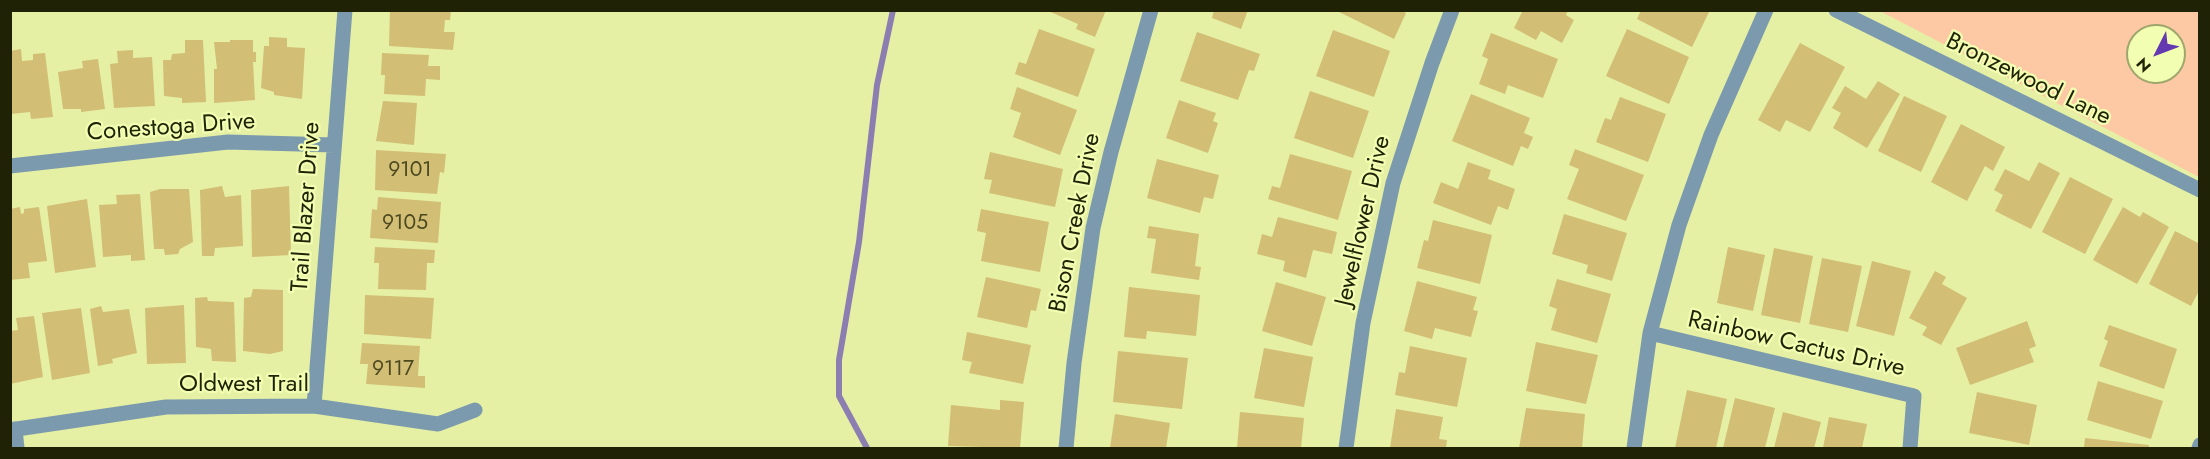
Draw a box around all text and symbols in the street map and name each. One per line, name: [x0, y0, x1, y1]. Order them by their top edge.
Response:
north arrow: [2126, 24, 2186, 84]
street label: Bronzewood Lane: [1941, 28, 2115, 132]
text: N: [2131, 53, 2157, 77]
street label: Conestoga Drive: [86, 108, 256, 148]
street label: Trail Blazer Drive: [287, 121, 327, 293]
street label: Bison Creek Drive: [1044, 131, 1108, 315]
street label: Jewelflower Drive: [1330, 133, 1398, 309]
house number: 9101: [388, 158, 432, 184]
house number: 9105: [382, 211, 428, 237]
street label: Rainbow Cactus Drive: [1685, 306, 1907, 384]
house number: 9117: [372, 357, 414, 383]
street label: Oldwest Trail: [179, 371, 309, 399]

